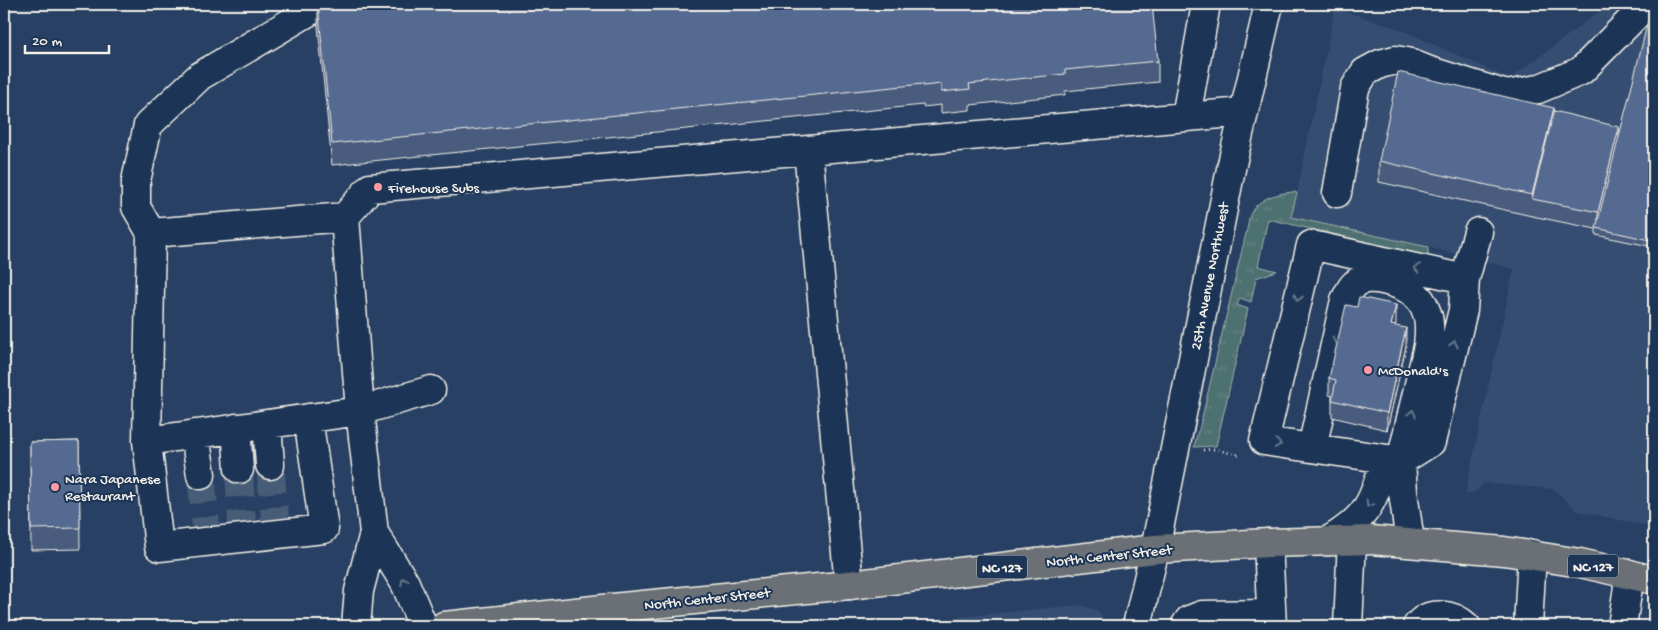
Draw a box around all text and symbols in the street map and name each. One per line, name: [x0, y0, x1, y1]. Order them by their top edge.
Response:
scale bar: [25, 22, 109, 54]
text: 20 m: [32, 33, 62, 51]
place label: Firehouse Subs: [387, 180, 480, 198]
marker: Firehouse Subs: [372, 181, 384, 193]
street label: 25th Avenue Northwest: [1188, 199, 1234, 352]
one-way arrow: [1412, 264, 1421, 274]
one-way arrow: [1294, 293, 1304, 301]
one-way arrow: [1331, 336, 1342, 345]
one-way arrow: [1448, 339, 1459, 348]
place label: McDonald's: [1378, 363, 1448, 381]
marker: McDonald's: [1362, 364, 1374, 376]
one-way arrow: [1406, 409, 1417, 418]
one-way arrow: [1274, 438, 1283, 448]
place label: Nara Japanese Restaurant: [65, 471, 161, 506]
marker: Nara Japanese Restaurant: [49, 481, 61, 493]
one-way arrow: [1365, 499, 1375, 508]
street label: North Center Street: [1045, 541, 1175, 573]
road number: NC 127: [1568, 554, 1618, 578]
road number: NC 127: [977, 556, 1027, 578]
one-way arrow: [400, 578, 410, 587]
street label: North Center Street: [643, 584, 773, 616]

